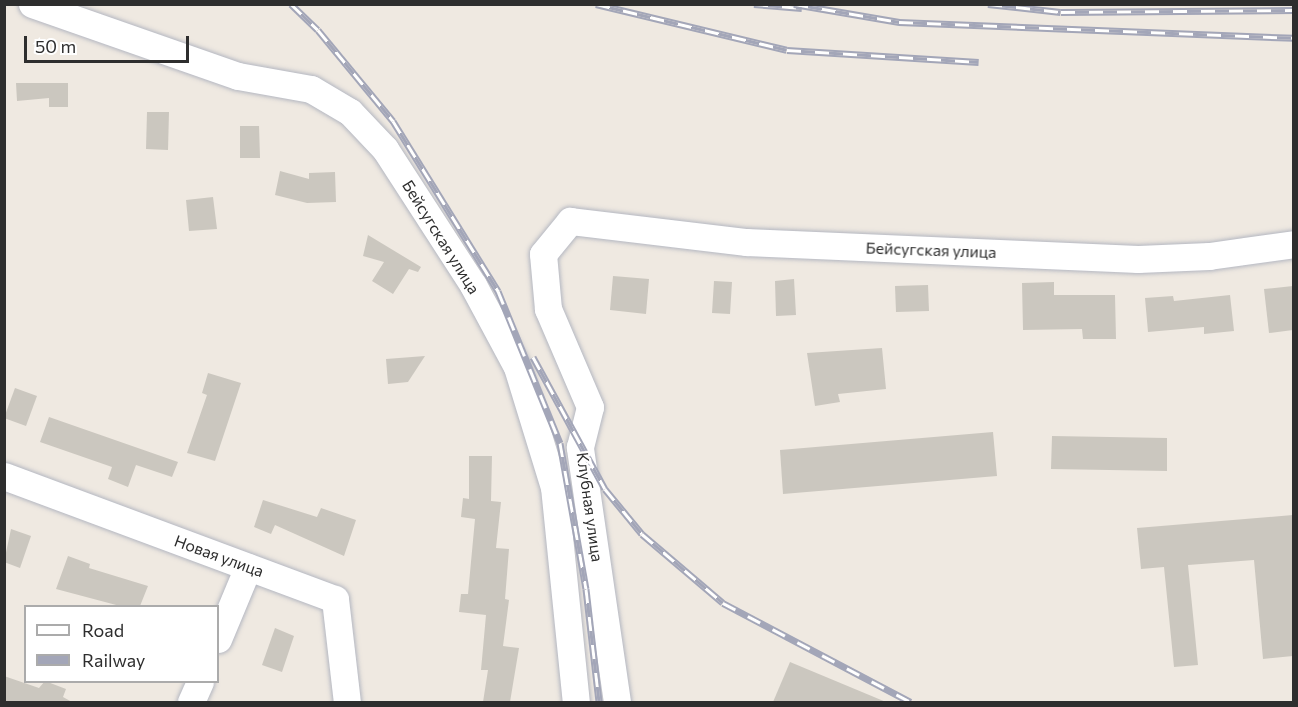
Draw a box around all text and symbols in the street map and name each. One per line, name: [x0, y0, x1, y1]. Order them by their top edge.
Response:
scale bar: [27, 24, 192, 62]
text: 50 m: [35, 35, 76, 57]
street label: Бейсугская улица: [398, 176, 484, 298]
street label: Бейсугская улица: [865, 238, 997, 262]
street label: Клубная улица: [573, 451, 607, 563]
street label: Новая улица: [172, 531, 266, 581]
legend: [24, 605, 219, 683]
text: Road: [82, 619, 124, 641]
text: Railway: [82, 649, 145, 671]

